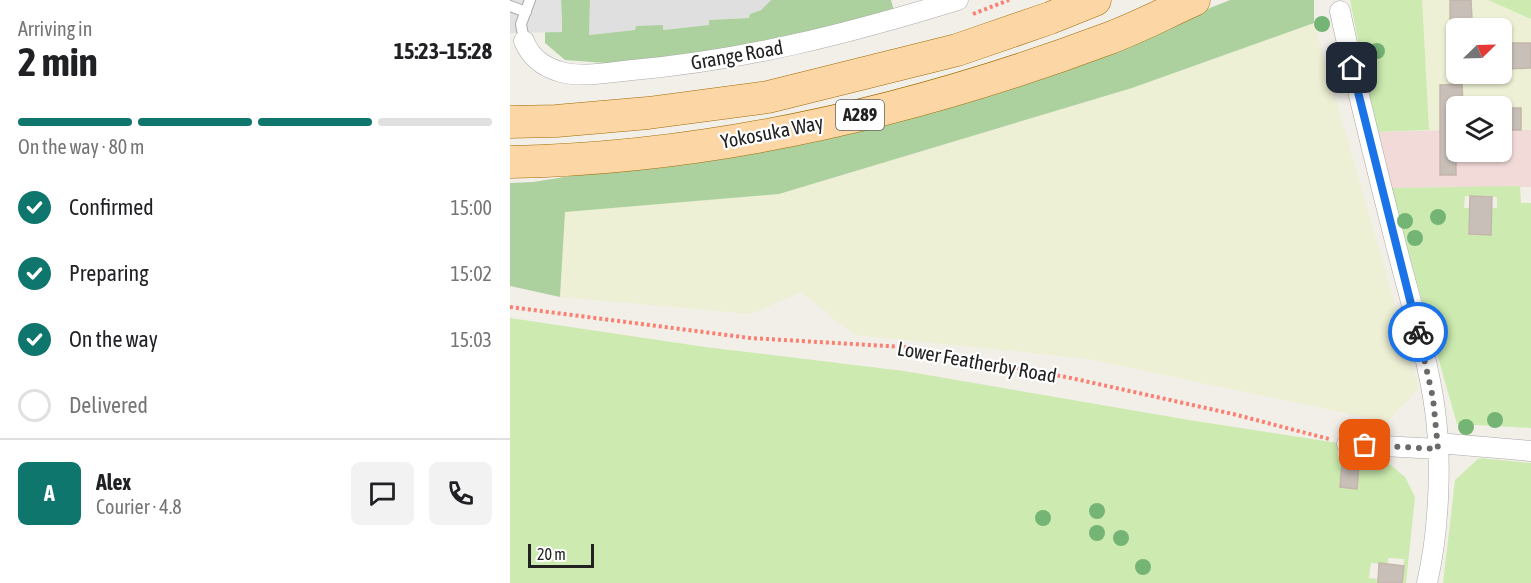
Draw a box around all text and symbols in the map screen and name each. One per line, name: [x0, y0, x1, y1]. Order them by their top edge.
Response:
text: Arriving in: [18, 17, 92, 40]
north arrow: [1446, 18, 1512, 84]
map controls: [1446, 18, 1512, 162]
street label: Grange Road: [689, 35, 785, 74]
text: 15:23–15:28: [394, 38, 492, 64]
text: 2 min: [18, 40, 98, 84]
pin: [1326, 42, 1377, 93]
icon: home: [1335, 51, 1368, 84]
button: layers: [1446, 96, 1512, 162]
road number: A289: [836, 100, 884, 130]
street label: Yokosuka Way: [719, 110, 825, 153]
text: On the way · 80 m: [18, 135, 144, 158]
icon: check: [18, 191, 51, 224]
text: Confirmed: [69, 194, 154, 220]
text: 15:00: [450, 196, 492, 219]
icon: check: [18, 257, 51, 290]
text: Preparing: [69, 260, 149, 286]
text: 15:02: [450, 262, 492, 285]
courier: [1388, 302, 1448, 362]
icon: bike: [1402, 316, 1435, 349]
icon: check: [18, 323, 51, 356]
text: On the way: [69, 326, 158, 352]
text: 15:03: [450, 328, 492, 351]
street label: Lower Featherby Road: [896, 336, 1059, 387]
text: Delivered: [69, 392, 148, 418]
pin: [1339, 419, 1390, 470]
icon: bag: [1348, 428, 1381, 461]
button: chat: [351, 462, 414, 525]
button: phone: [429, 462, 492, 525]
text: Alex: [96, 469, 131, 495]
text: A: [44, 480, 55, 506]
text: Courier · 4.8: [96, 495, 182, 518]
scale bar: [528, 541, 594, 568]
text: 20 m: [537, 545, 566, 563]

